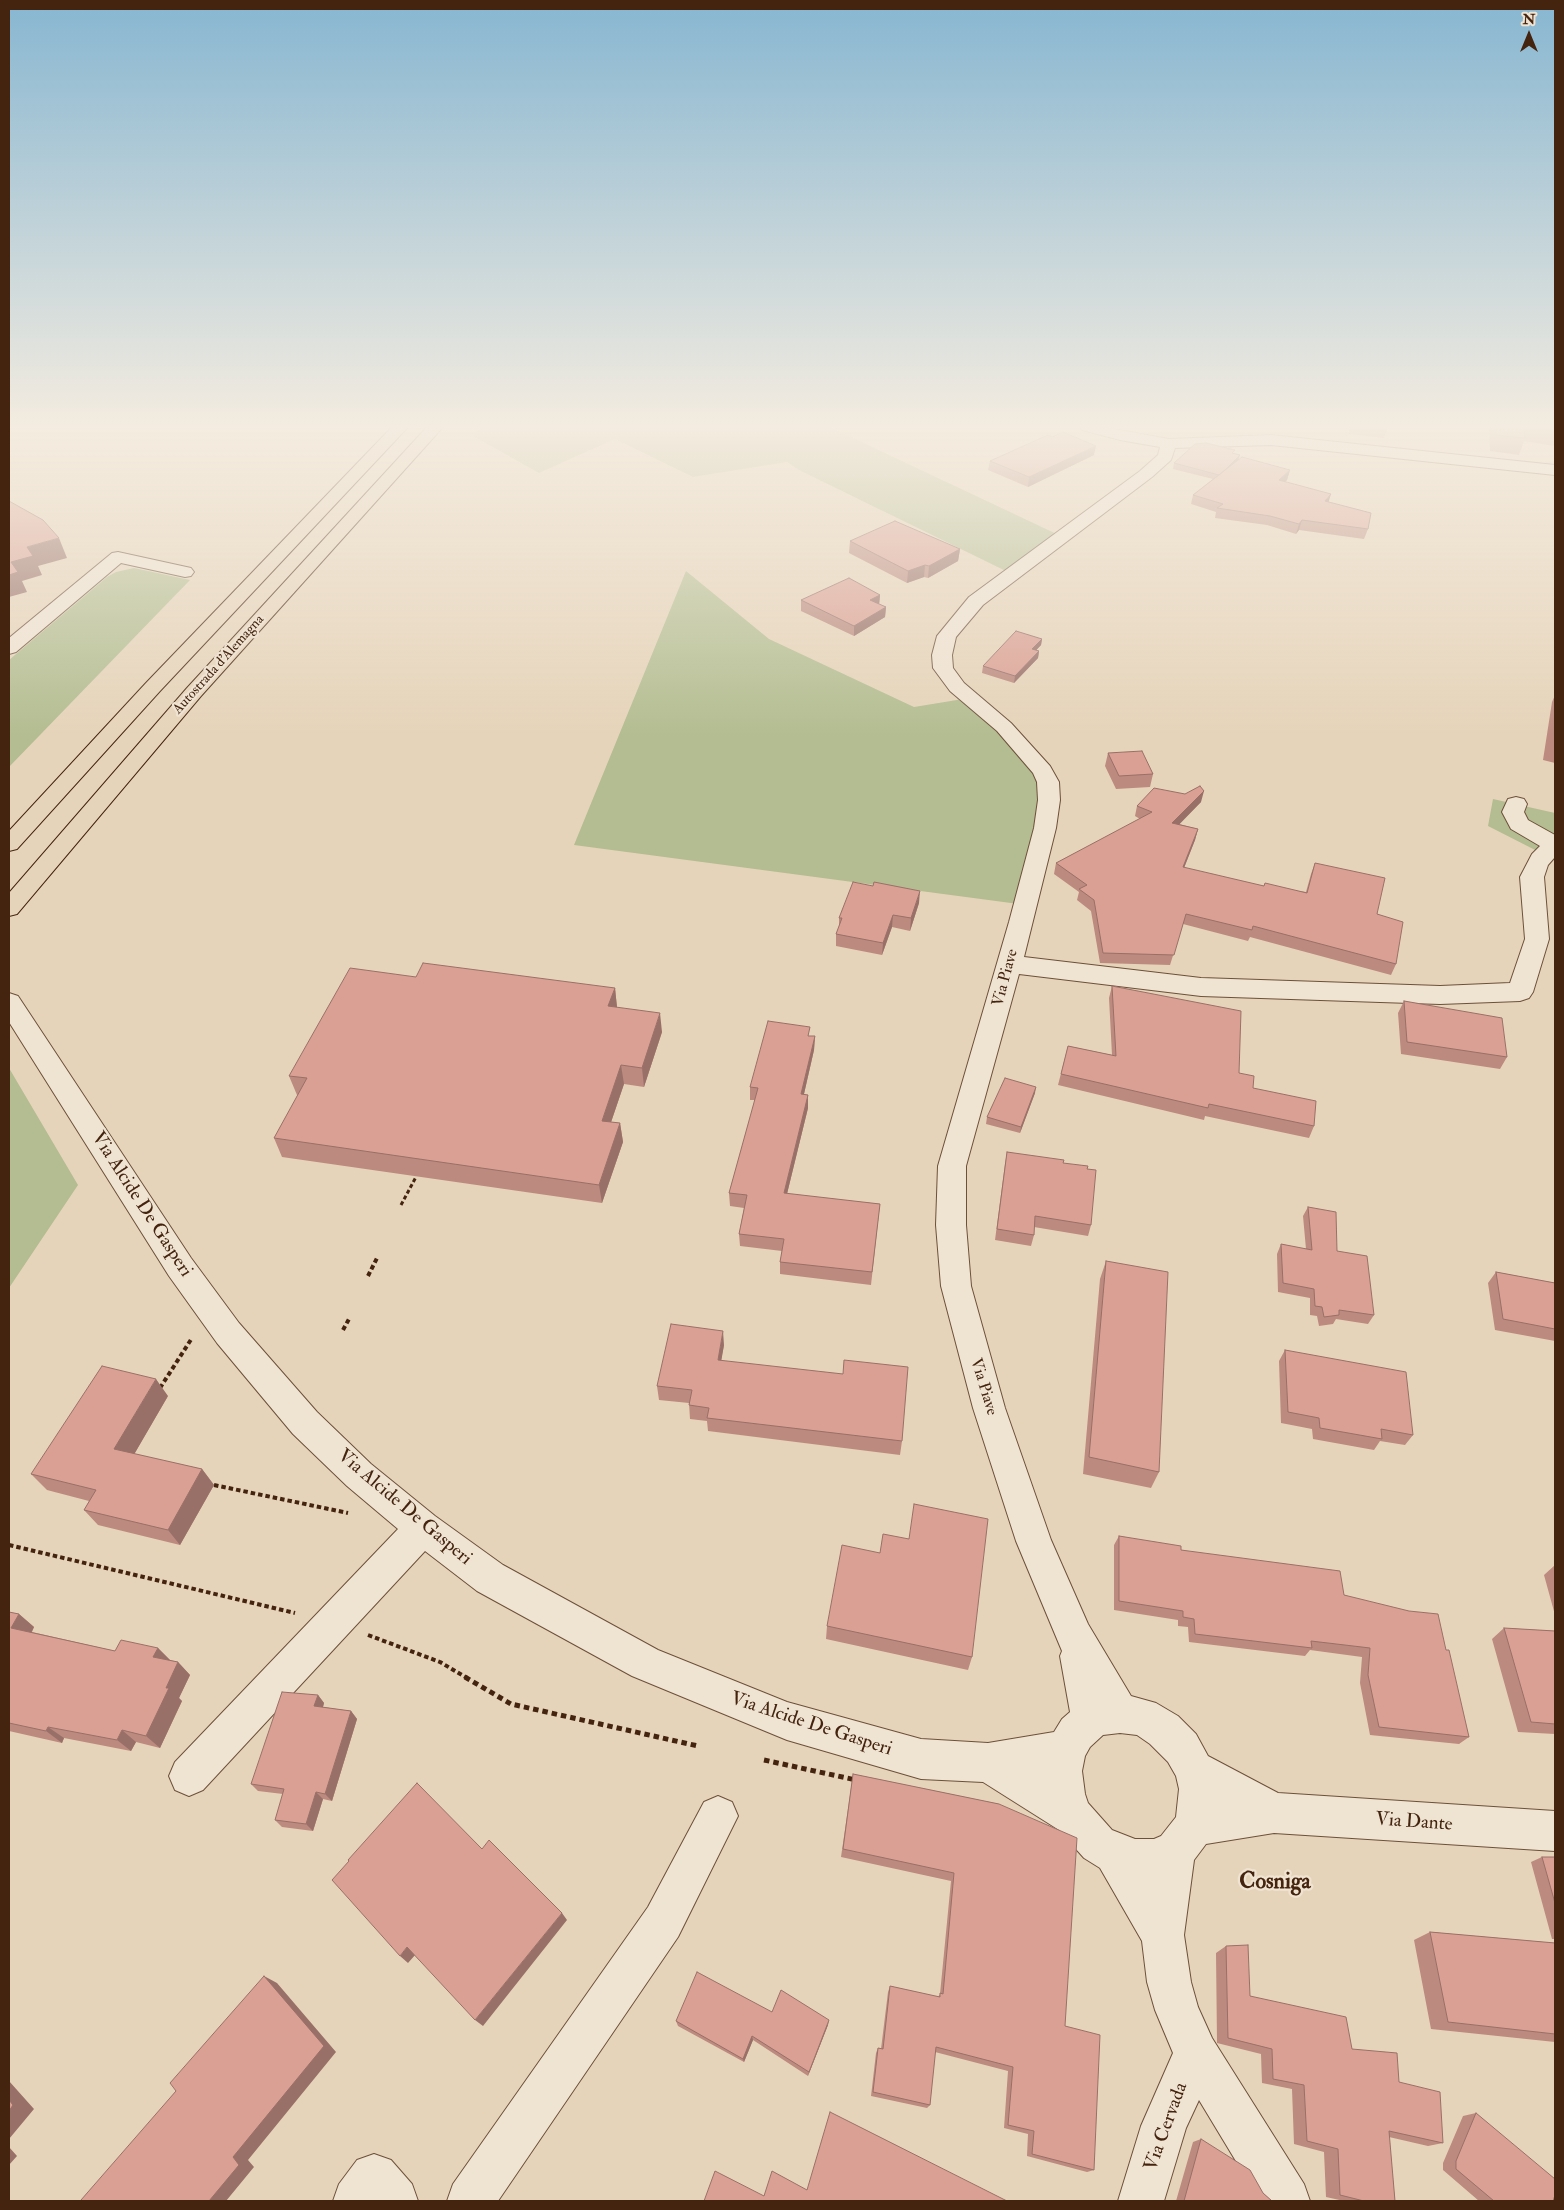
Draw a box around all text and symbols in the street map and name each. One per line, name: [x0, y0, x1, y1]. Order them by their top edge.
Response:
north arrow: [1504, 10, 1554, 60]
text: N: [1523, 11, 1535, 28]
street label: Autostrada d'Alemagna: [170, 612, 268, 718]
street label: Via Piave: [989, 947, 1023, 1009]
street label: Via Alcide De Gasperi: [86, 1128, 196, 1282]
street label: Via Piave: [965, 1356, 1001, 1418]
street label: Via Alcide De Gasperi: [332, 1445, 476, 1571]
street label: Via Alcide De Gasperi: [727, 1688, 895, 1762]
street label: Via Dante: [1375, 1809, 1453, 1837]
district label: Cosniga: [1239, 1870, 1311, 1896]
street label: Via Cervada: [1140, 2080, 1194, 2174]

